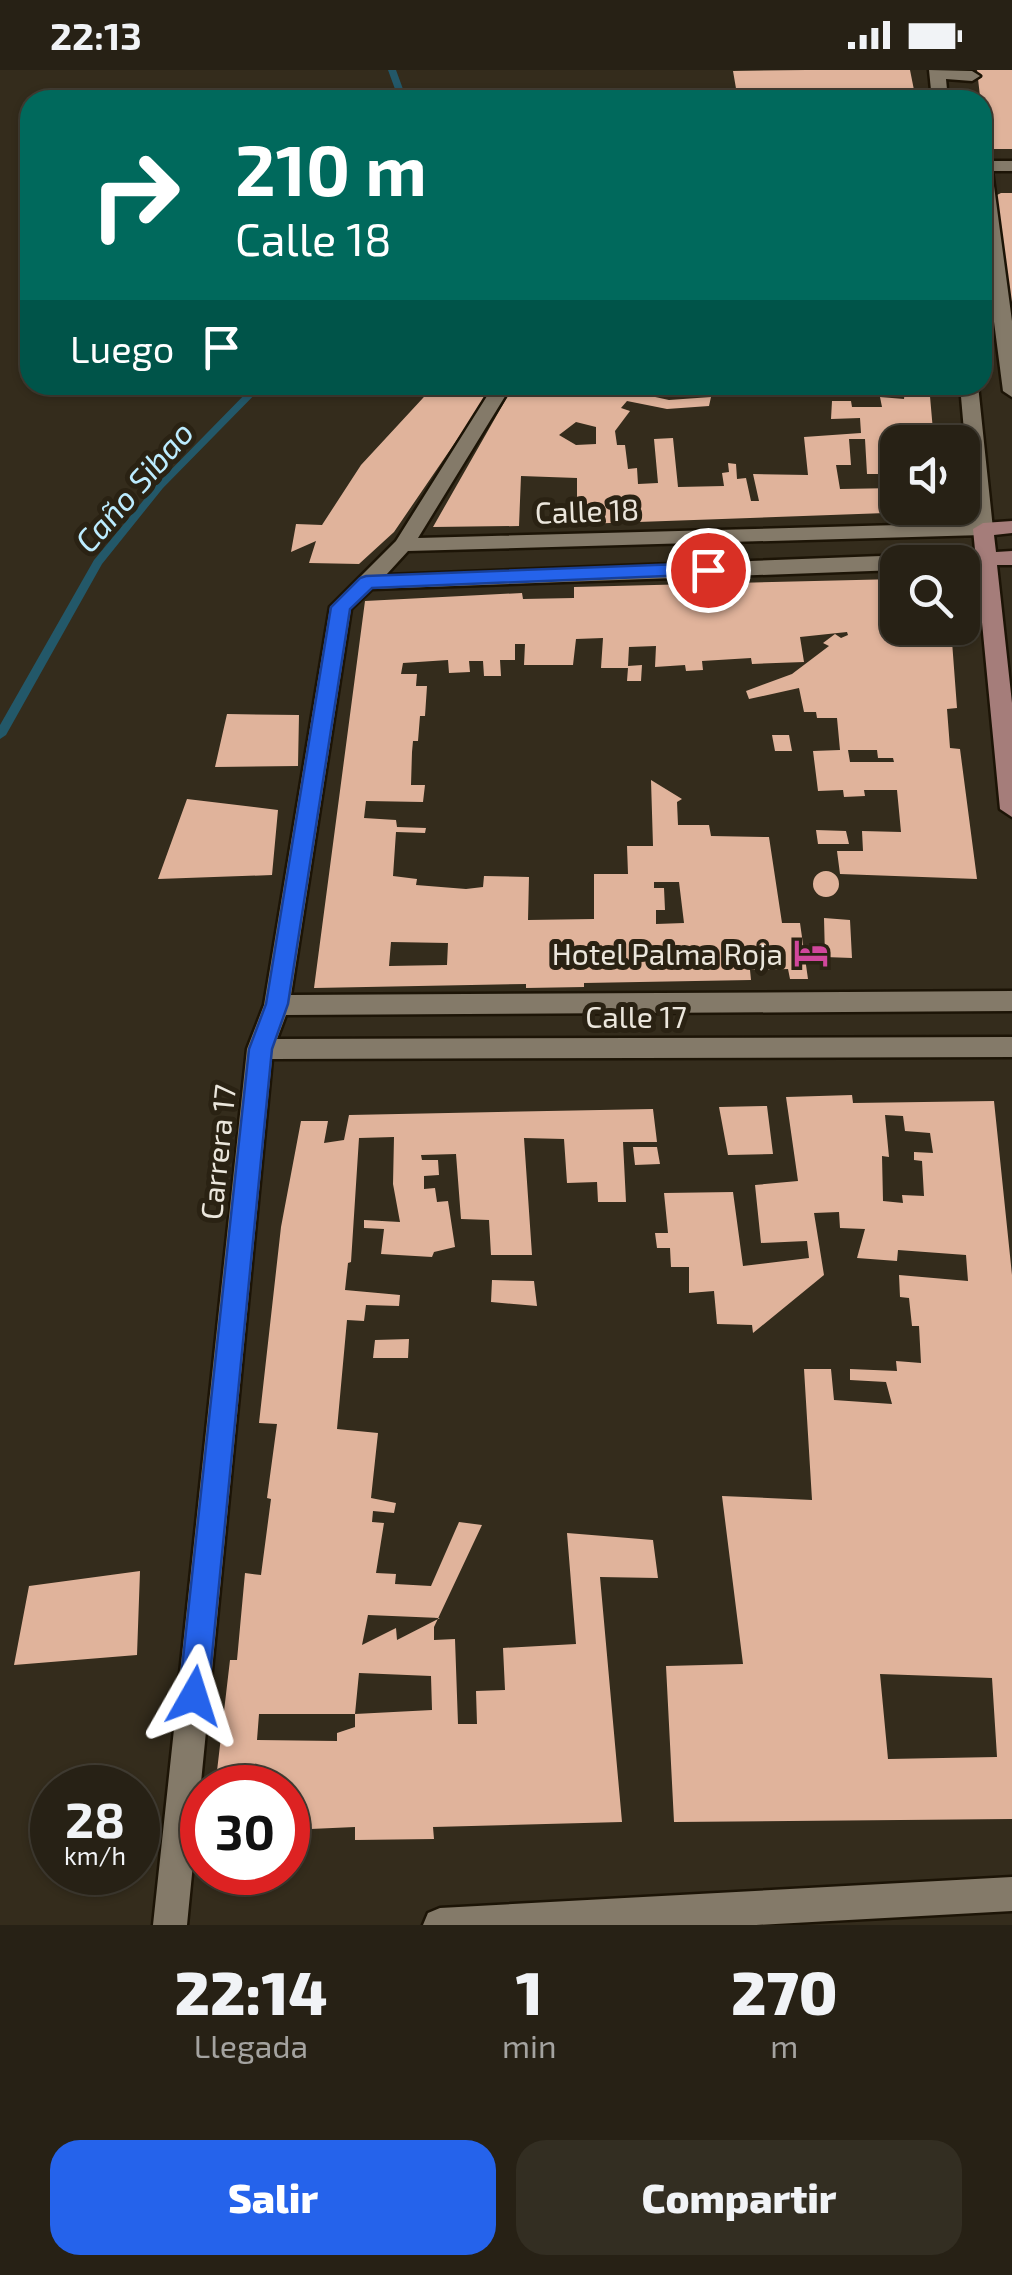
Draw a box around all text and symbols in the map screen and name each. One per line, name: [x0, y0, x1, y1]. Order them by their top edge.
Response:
text: 22:13: [50, 12, 142, 58]
text: 210 m: [235, 126, 427, 210]
icon: right: [70, 130, 200, 260]
text: Calle 18: [235, 211, 392, 265]
icon: arrive: [194, 320, 249, 375]
text: Luego: [70, 325, 174, 371]
water label: Caño Sibao: [66, 413, 200, 559]
map controls: [880, 425, 980, 645]
button: sound: [880, 425, 980, 525]
street label: Calle 18: [534, 490, 640, 530]
pin: [666, 528, 751, 613]
icon: arrive: [681, 543, 736, 598]
button: search: [880, 545, 980, 645]
hotel icon: Hotel Palma Roja: [792, 934, 830, 972]
place label: Hotel Palma Roja: [552, 935, 783, 971]
street label: Calle 17: [585, 998, 687, 1034]
street label: Carrera 17: [192, 1083, 242, 1221]
position arrow: [142, 1644, 246, 1748]
speed limit sign: 30: [180, 1765, 310, 1895]
text: 28: [65, 1788, 125, 1848]
text: km/h: [64, 1840, 126, 1870]
text: 22:14: [175, 1955, 328, 2027]
text: 1: [516, 1955, 543, 2027]
text: 270: [731, 1955, 837, 2027]
text: Llegada: [194, 2026, 308, 2064]
text: min: [502, 2026, 557, 2064]
text: m: [770, 2026, 798, 2064]
button: Salir: [50, 2140, 496, 2255]
button: Compartir: [516, 2140, 962, 2255]

